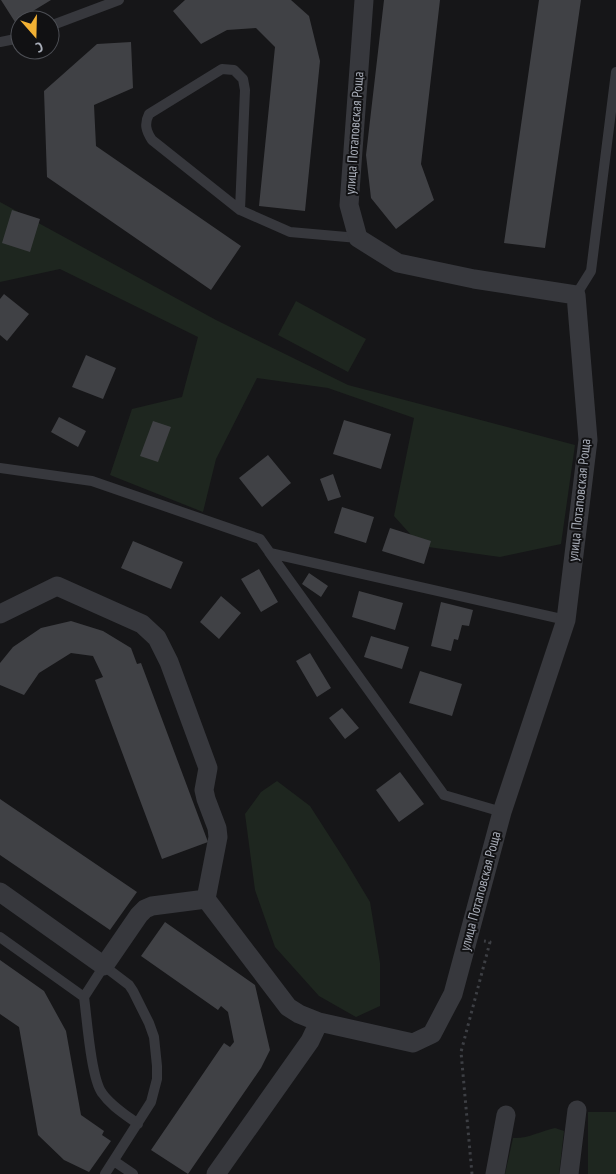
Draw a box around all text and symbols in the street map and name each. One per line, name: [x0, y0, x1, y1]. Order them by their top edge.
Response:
north arrow: [10, 10, 60, 60]
text: С: [33, 38, 46, 57]
street label: улица Потаповская Роща: [341, 71, 367, 195]
street label: улица Потаповская Роща: [564, 438, 594, 562]
street label: улица Потаповская Роща: [455, 829, 505, 953]

